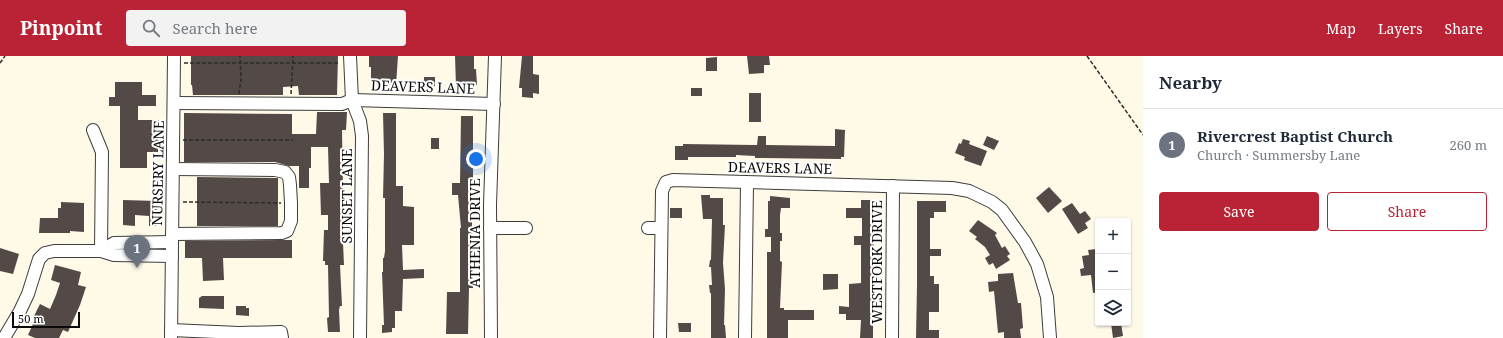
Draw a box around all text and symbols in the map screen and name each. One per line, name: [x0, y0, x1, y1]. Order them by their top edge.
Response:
search box: [126, 10, 406, 46]
text: Pinpoint: [20, 15, 102, 41]
icon: search: [140, 17, 162, 39]
text: Search here: [172, 18, 258, 38]
text: Map: [1326, 19, 1356, 38]
text: Layers: [1378, 19, 1423, 38]
text: Share: [1445, 19, 1483, 38]
text: Nearby: [1159, 71, 1222, 94]
street label: DEAVERS LANE: [371, 75, 476, 98]
street label: NURSERY LANE: [147, 120, 168, 226]
text: Rivercrest Baptist Church: [1197, 126, 1393, 146]
text: 1: [1168, 136, 1176, 154]
text: 260 m: [1450, 136, 1487, 154]
text: Church · Summersby Lane: [1197, 146, 1360, 164]
street label: SUNSET LANE: [337, 148, 356, 243]
your location: [466, 149, 486, 169]
street label: DEAVERS LANE: [728, 157, 833, 178]
street label: ATHENIA DRIVE: [465, 178, 484, 288]
button: Save: [1159, 192, 1319, 231]
button: Share: [1327, 192, 1487, 231]
street label: WESTFORK DRIVE: [867, 200, 886, 324]
map controls: [1095, 218, 1131, 326]
button: +: [1095, 218, 1131, 254]
pin: 1: [124, 235, 150, 268]
button: −: [1095, 254, 1131, 290]
button: layers: [1095, 290, 1131, 326]
scale bar: [12, 310, 80, 329]
text: 50 m: [18, 311, 44, 326]

